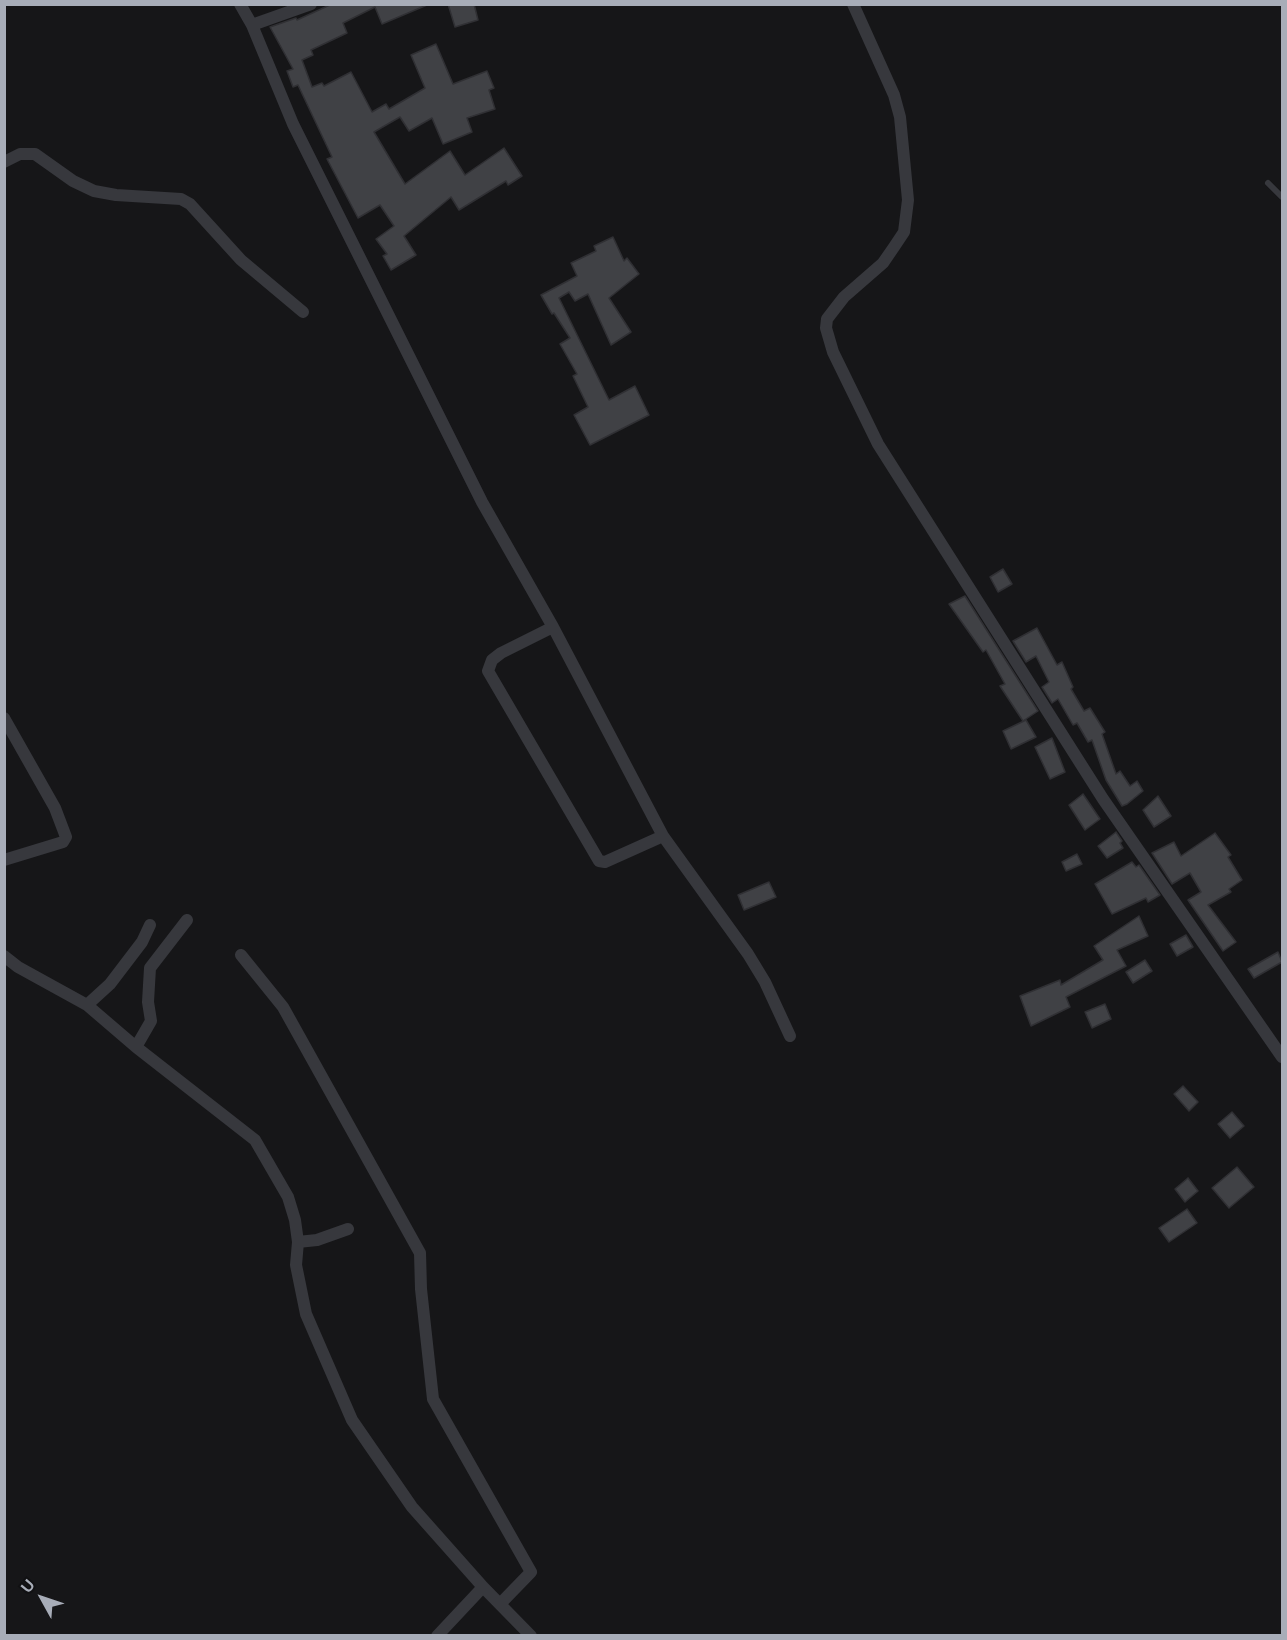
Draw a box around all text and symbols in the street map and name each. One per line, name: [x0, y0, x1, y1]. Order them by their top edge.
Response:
north arrow: [12, 1568, 72, 1628]
text: U: [18, 1576, 38, 1596]

